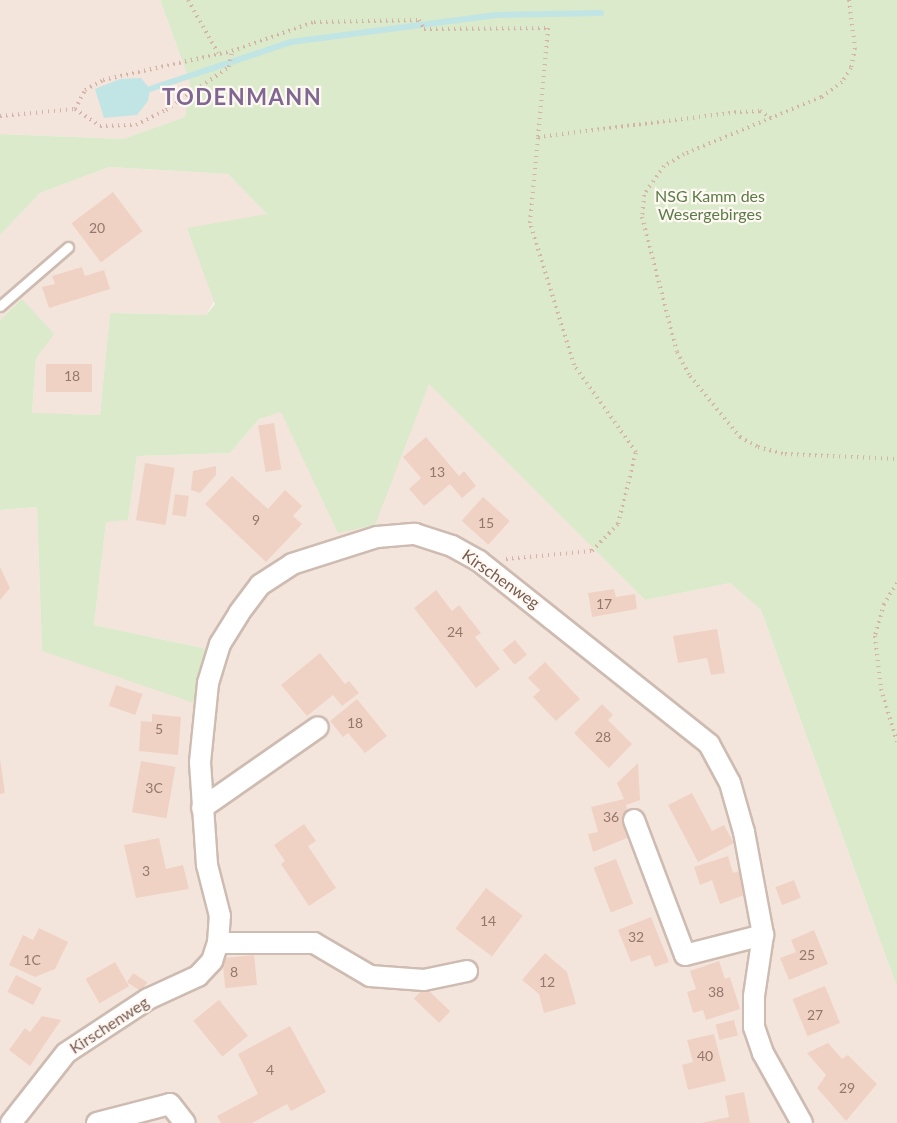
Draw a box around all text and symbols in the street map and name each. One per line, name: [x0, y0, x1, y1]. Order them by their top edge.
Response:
district label: TODENMANN: [162, 84, 322, 110]
park label: NSG Kamm des Wesergebirges: [655, 186, 765, 224]
house number: 20: [89, 220, 105, 236]
house number: 18: [64, 368, 80, 384]
house number: 13: [429, 464, 445, 480]
house number: 9: [252, 512, 260, 528]
house number: 15: [478, 515, 494, 531]
street label: Kirschenweg: [459, 545, 543, 613]
house number: 17: [596, 596, 612, 612]
house number: 24: [447, 624, 463, 640]
house number: 18: [347, 715, 363, 731]
house number: 5: [155, 721, 163, 737]
house number: 28: [595, 729, 611, 745]
house number: 3C: [145, 780, 163, 796]
house number: 36: [603, 809, 619, 825]
house number: 3: [142, 863, 150, 879]
house number: 14: [480, 913, 496, 929]
house number: 32: [628, 929, 644, 945]
house number: 25: [799, 947, 815, 963]
house number: 1C: [23, 952, 41, 968]
house number: 8: [230, 964, 238, 980]
house number: 12: [539, 974, 555, 990]
house number: 38: [708, 984, 724, 1000]
street label: Kirschenweg: [66, 992, 152, 1058]
house number: 27: [807, 1007, 823, 1023]
house number: 40: [697, 1048, 713, 1064]
house number: 4: [266, 1062, 274, 1078]
house number: 29: [839, 1080, 855, 1096]

